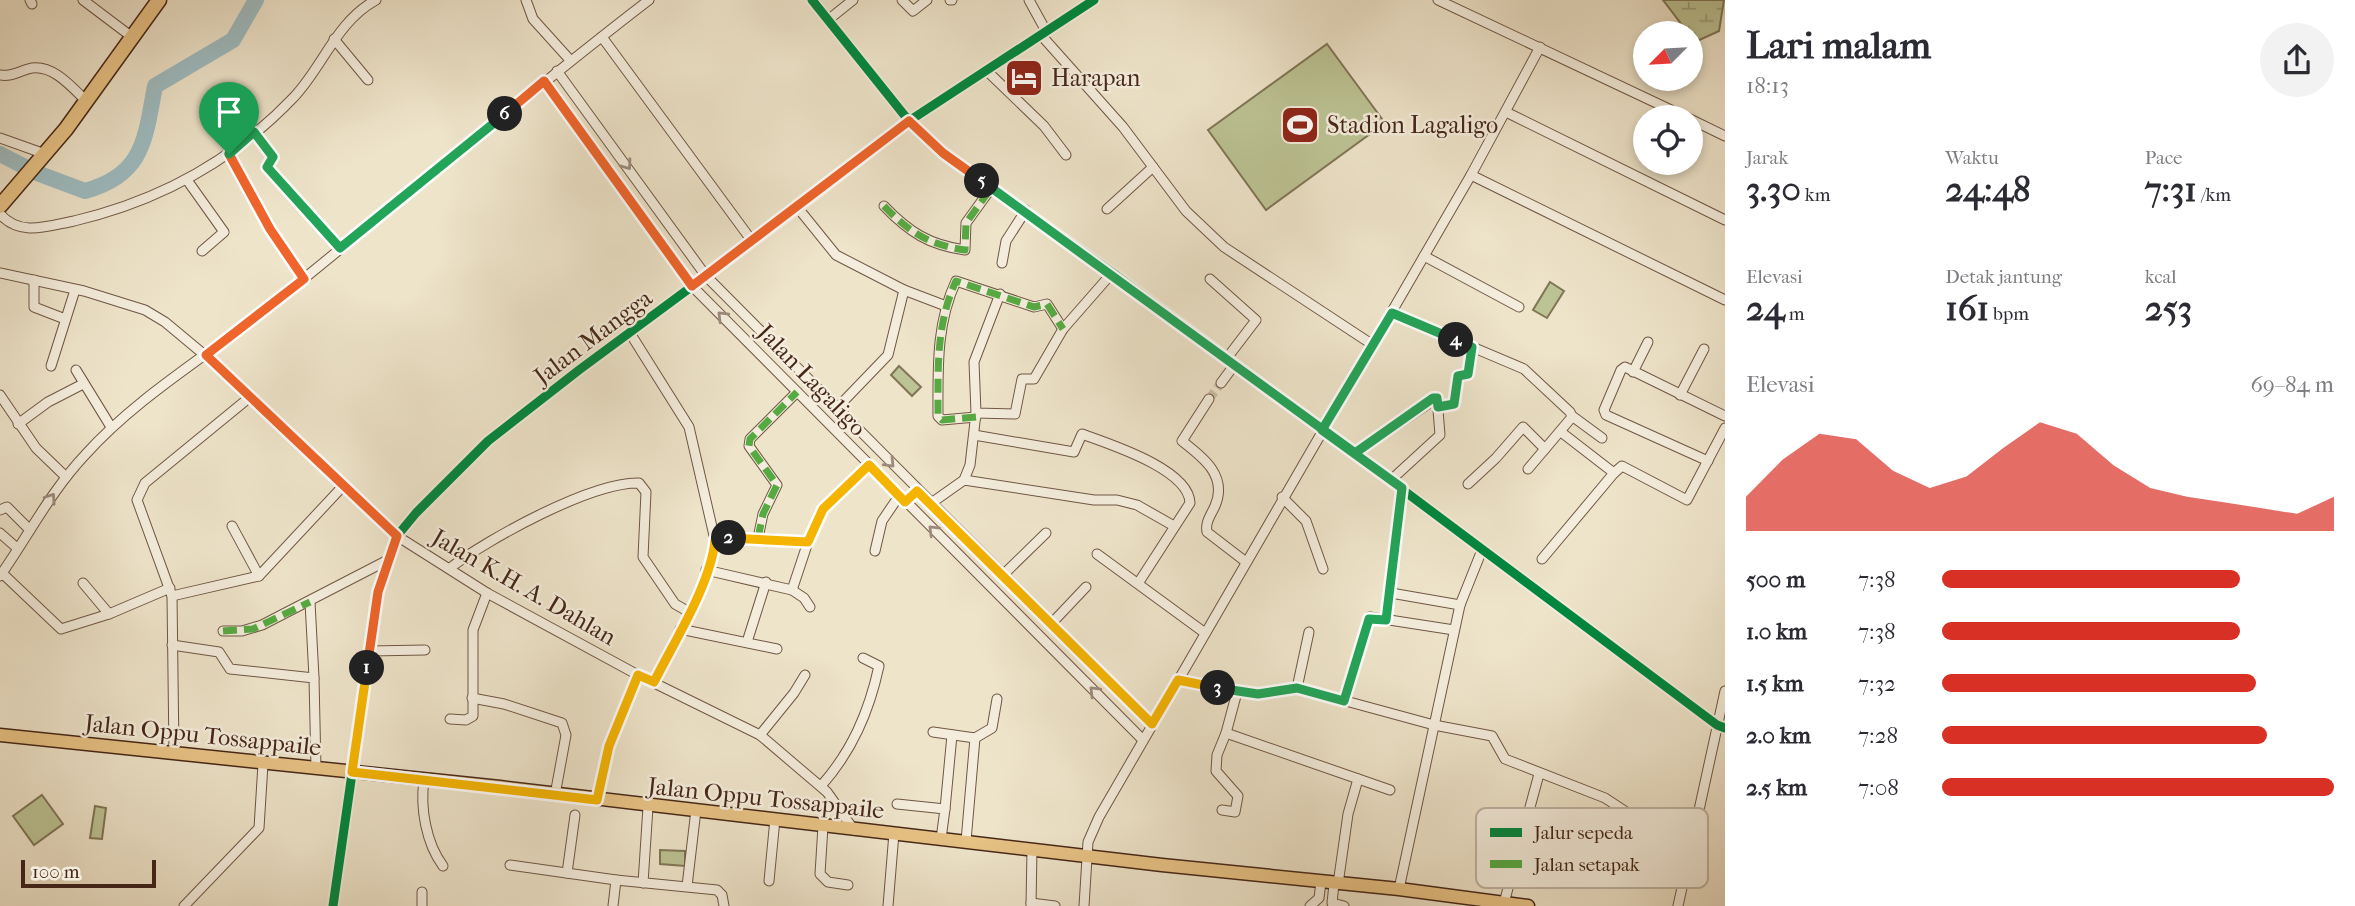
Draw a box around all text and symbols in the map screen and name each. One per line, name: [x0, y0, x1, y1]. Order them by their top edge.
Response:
north arrow: [1633, 21, 1703, 91]
map controls: [1633, 21, 1703, 175]
text: Lari malam: [1746, 23, 1931, 68]
button: share: [2260, 23, 2334, 97]
hotel icon: Harapan: [1003, 57, 1045, 99]
place label: Harapan: [1051, 64, 1141, 92]
text: 18:13: [1746, 72, 1789, 99]
pin: [199, 82, 259, 154]
icon: arrive: [210, 93, 248, 131]
pin: 6: [488, 96, 522, 132]
text: 6: [499, 102, 510, 124]
sports icon: Stadion Lagaligo: [1279, 104, 1321, 146]
button: locate: [1633, 105, 1703, 175]
place label: Stadion Lagaligo: [1327, 111, 1498, 139]
text: Jarak: [1746, 147, 1788, 169]
text: Waktu: [1945, 147, 1999, 169]
text: Pace: [2145, 147, 2183, 169]
one-way arrow: [619, 157, 631, 170]
pin: 5: [964, 164, 1000, 198]
text: 5: [977, 169, 986, 191]
text: 3.30: [1746, 169, 1801, 210]
text: 24:48: [1945, 169, 2031, 210]
text: 7:31: [2145, 169, 2197, 210]
text: km: [1801, 184, 1830, 206]
text: /km: [2197, 184, 2231, 206]
text: Elevasi: [1746, 266, 1803, 288]
text: Detak jantung: [1945, 266, 2062, 288]
text: kcal: [2145, 266, 2177, 288]
street label: Jalan Mangga: [527, 283, 658, 392]
text: 24: [1746, 288, 1785, 329]
text: 161: [1945, 288, 1989, 329]
text: 253: [2145, 288, 2192, 329]
text: m: [1785, 303, 1805, 325]
text: bpm: [1989, 303, 2029, 325]
one-way arrow: [717, 311, 730, 324]
street label: Jalan Lagaligo: [750, 317, 872, 442]
pin: 4: [1438, 322, 1474, 358]
text: 4: [1450, 328, 1461, 350]
text: Elevasi: [1746, 371, 1815, 398]
text: 69–84 m: [2250, 371, 2334, 398]
one-way arrow: [882, 455, 895, 468]
one-way arrow: [42, 493, 55, 506]
pin: 2: [712, 520, 746, 556]
street label: Jalan K.H. A. Dahlan: [425, 522, 621, 651]
text: 2: [724, 526, 733, 548]
one-way arrow: [928, 526, 941, 539]
text: 500 m: [1746, 566, 1805, 593]
text: 7:38: [1858, 566, 1896, 593]
text: 1.0 km: [1746, 618, 1807, 645]
text: 7:38: [1858, 618, 1896, 645]
pin: 1: [350, 650, 384, 686]
text: 1: [363, 656, 370, 678]
pin: 3: [1200, 670, 1236, 706]
text: 1.5 km: [1746, 670, 1804, 697]
text: 7:32: [1858, 670, 1896, 697]
text: 3: [1214, 676, 1221, 698]
one-way arrow: [1089, 687, 1102, 700]
street label: Jalan Oppu Tossappaile: [81, 708, 323, 761]
text: 2.0 km: [1746, 722, 1811, 749]
text: 7:28: [1858, 722, 1898, 749]
street label: Jalan Oppu Tossappaile: [644, 771, 886, 824]
text: 2.5 km: [1746, 774, 1807, 801]
text: 7:08: [1858, 774, 1899, 801]
legend: [1476, 808, 1708, 888]
text: Jalur sepeda: [1532, 822, 1633, 844]
text: Jalan setapak: [1532, 854, 1640, 876]
scale bar: [21, 857, 156, 889]
text: 100 m: [32, 861, 80, 883]

